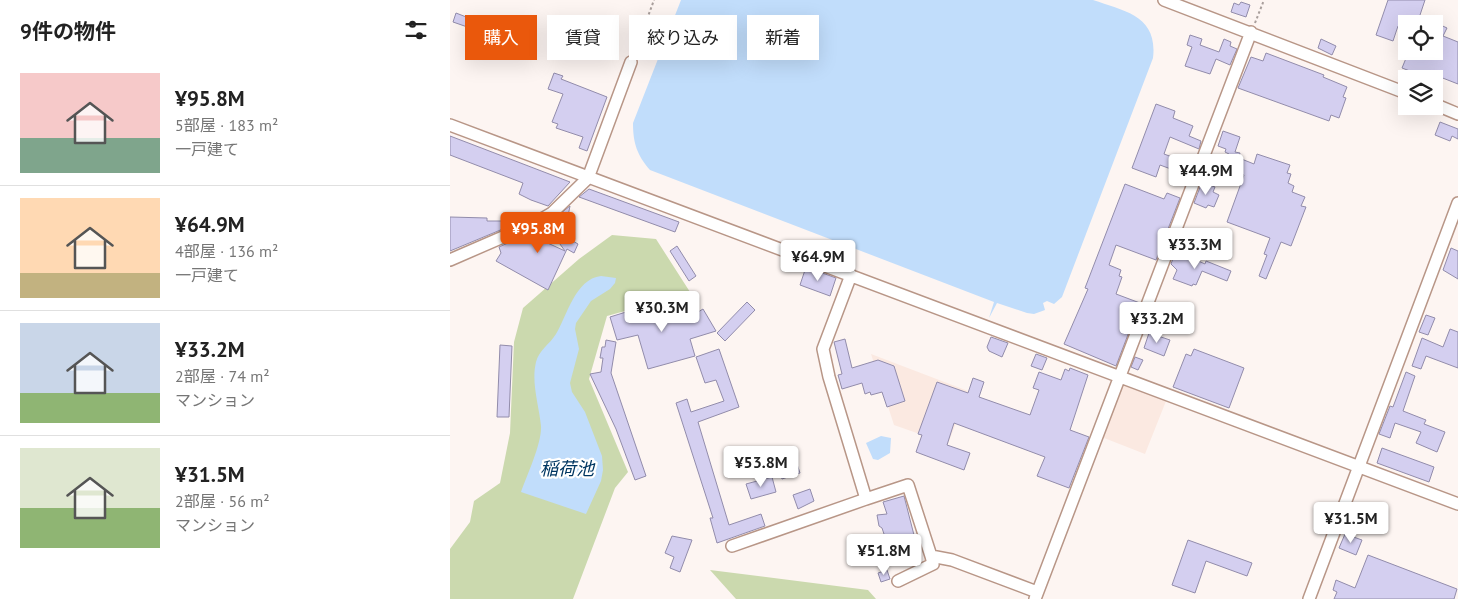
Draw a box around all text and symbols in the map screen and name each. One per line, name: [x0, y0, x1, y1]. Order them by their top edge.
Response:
chip: 購入: [465, 15, 537, 60]
chip: 賃貸: [547, 15, 619, 60]
chip: 絞り込み: [629, 15, 737, 60]
chip: 新着: [747, 15, 819, 60]
map controls: [1398, 15, 1443, 115]
button: locate: [1398, 15, 1443, 60]
icon: filters: [402, 16, 430, 44]
text: 9件の物件: [20, 18, 116, 45]
button: layers: [1398, 70, 1443, 115]
text: ¥95.8M: [175, 85, 245, 112]
icon: home: [60, 93, 120, 153]
text: 5部屋 · 183 m²: [175, 115, 278, 135]
text: 一戸建て: [175, 139, 239, 159]
pin: ¥44.9M: [1165, 154, 1247, 196]
text: ¥44.9M: [1179, 160, 1233, 180]
text: ¥64.9M: [175, 211, 245, 238]
pin: ¥95.8M: [497, 212, 579, 254]
icon: home: [60, 218, 120, 278]
text: ¥95.8M: [511, 218, 565, 238]
pin: ¥33.3M: [1154, 228, 1236, 270]
text: ¥33.3M: [1168, 234, 1222, 254]
pin: ¥64.9M: [777, 240, 859, 282]
text: 4部屋 · 136 m²: [175, 241, 278, 261]
text: ¥64.9M: [791, 246, 845, 266]
text: 一戸建て: [175, 265, 239, 285]
pin: ¥30.3M: [621, 290, 703, 333]
text: ¥30.3M: [635, 297, 689, 317]
pin: ¥33.2M: [1116, 302, 1198, 344]
text: ¥33.2M: [1130, 308, 1184, 328]
text: ¥33.2M: [175, 336, 245, 363]
icon: home: [60, 343, 120, 403]
text: 2部屋 · 74 m²: [175, 366, 270, 386]
text: マンション: [175, 390, 255, 410]
pin: ¥53.8M: [720, 446, 802, 488]
text: ¥53.8M: [734, 452, 788, 472]
water label: 稲荷池: [540, 457, 596, 480]
text: ¥31.5M: [175, 461, 245, 488]
icon: home: [60, 468, 120, 528]
text: 2部屋 · 56 m²: [175, 491, 270, 511]
pin: ¥31.5M: [1310, 502, 1392, 544]
text: ¥31.5M: [1324, 508, 1378, 528]
text: マンション: [175, 515, 255, 535]
pin: ¥51.8M: [843, 534, 925, 576]
text: ¥51.8M: [857, 540, 911, 560]

